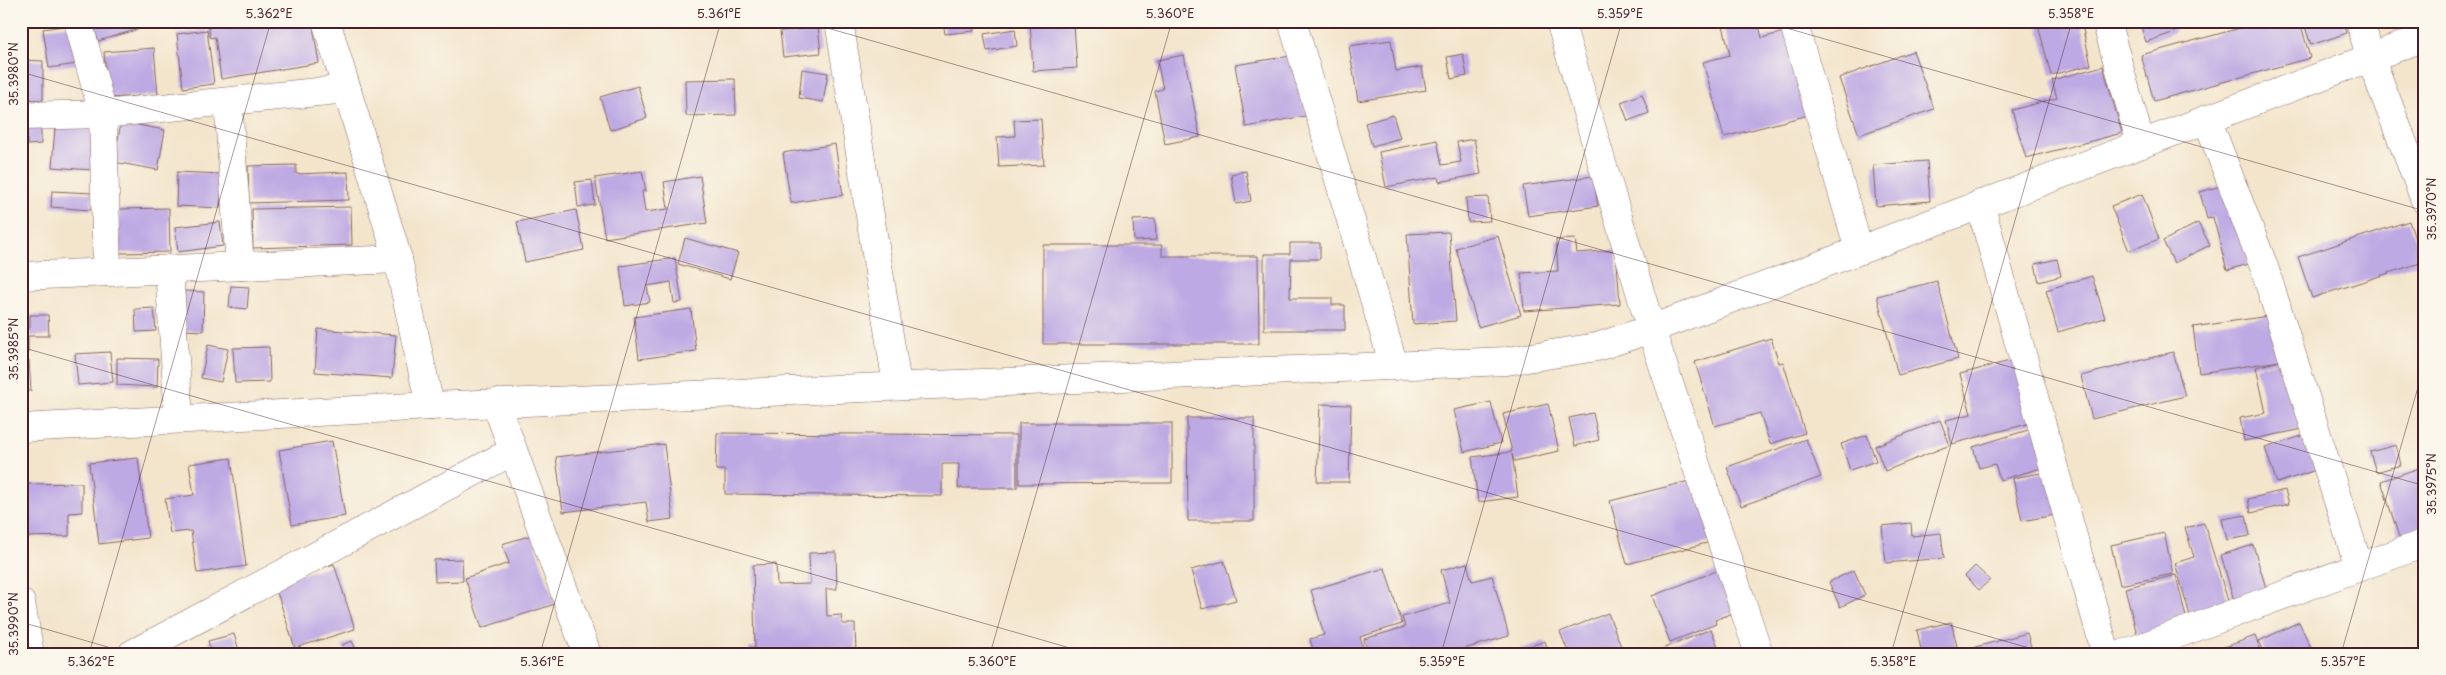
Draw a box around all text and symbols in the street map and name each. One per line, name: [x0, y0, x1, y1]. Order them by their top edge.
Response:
text: 5.362°E: [245, 4, 293, 22]
text: 5.361°E: [697, 4, 741, 22]
text: 5.360°E: [1146, 4, 1194, 22]
text: 5.359°E: [1597, 4, 1643, 22]
text: 5.358°E: [2048, 4, 2094, 22]
text: 35.3980°N: [4, 42, 22, 106]
text: 35.3970°N: [2422, 178, 2440, 240]
text: 35.3985°N: [4, 318, 22, 380]
text: 35.3975°N: [2422, 453, 2440, 515]
text: 35.3990°N: [4, 592, 22, 656]
text: 5.362°E: [67, 652, 115, 670]
text: 5.361°E: [520, 652, 564, 670]
text: 5.360°E: [968, 652, 1016, 670]
text: 5.359°E: [1419, 652, 1465, 670]
text: 5.358°E: [1870, 652, 1916, 670]
text: 5.357°E: [2320, 652, 2366, 670]

